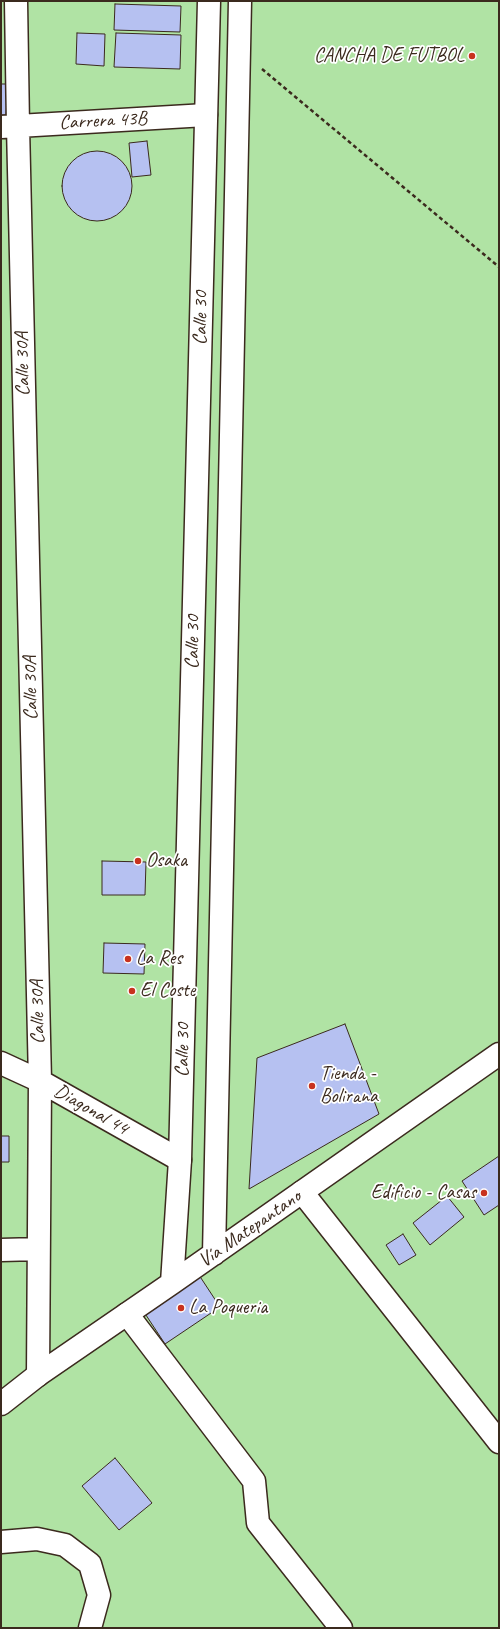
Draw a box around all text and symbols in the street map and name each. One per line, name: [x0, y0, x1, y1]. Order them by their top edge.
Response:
place label: CANCHA DE FUTBOL: [314, 44, 464, 68]
marker: CANCHA DE FUTBOL: [467, 51, 477, 61]
street label: Carrera 43B: [59, 107, 147, 135]
street label: Calle 30: [189, 291, 213, 345]
street label: Calle 30A: [10, 332, 36, 396]
street label: Calle 30: [181, 615, 205, 669]
street label: Calle 30A: [18, 656, 44, 720]
place label: Osaka: [146, 849, 187, 873]
marker: Osaka: [133, 856, 143, 866]
place label: La Res: [136, 947, 182, 971]
marker: La Res: [123, 954, 133, 964]
place label: El Coste: [140, 979, 195, 1003]
street label: Calle 30A: [25, 980, 51, 1044]
marker: El Coste: [127, 986, 137, 996]
street label: Calle 30: [171, 1023, 195, 1077]
place label: Tienda - Bolirana: [320, 1062, 378, 1109]
street label: Diagonal 44: [50, 1079, 132, 1141]
marker: Tienda - Bolirana: [307, 1081, 317, 1091]
place label: Edificio - Casas: [371, 1181, 476, 1205]
street label: Vía Matepantano: [194, 1185, 306, 1273]
marker: Edificio - Casas: [479, 1188, 489, 1198]
place label: La Poqueria: [189, 1296, 267, 1320]
marker: La Poqueria: [176, 1303, 186, 1313]

